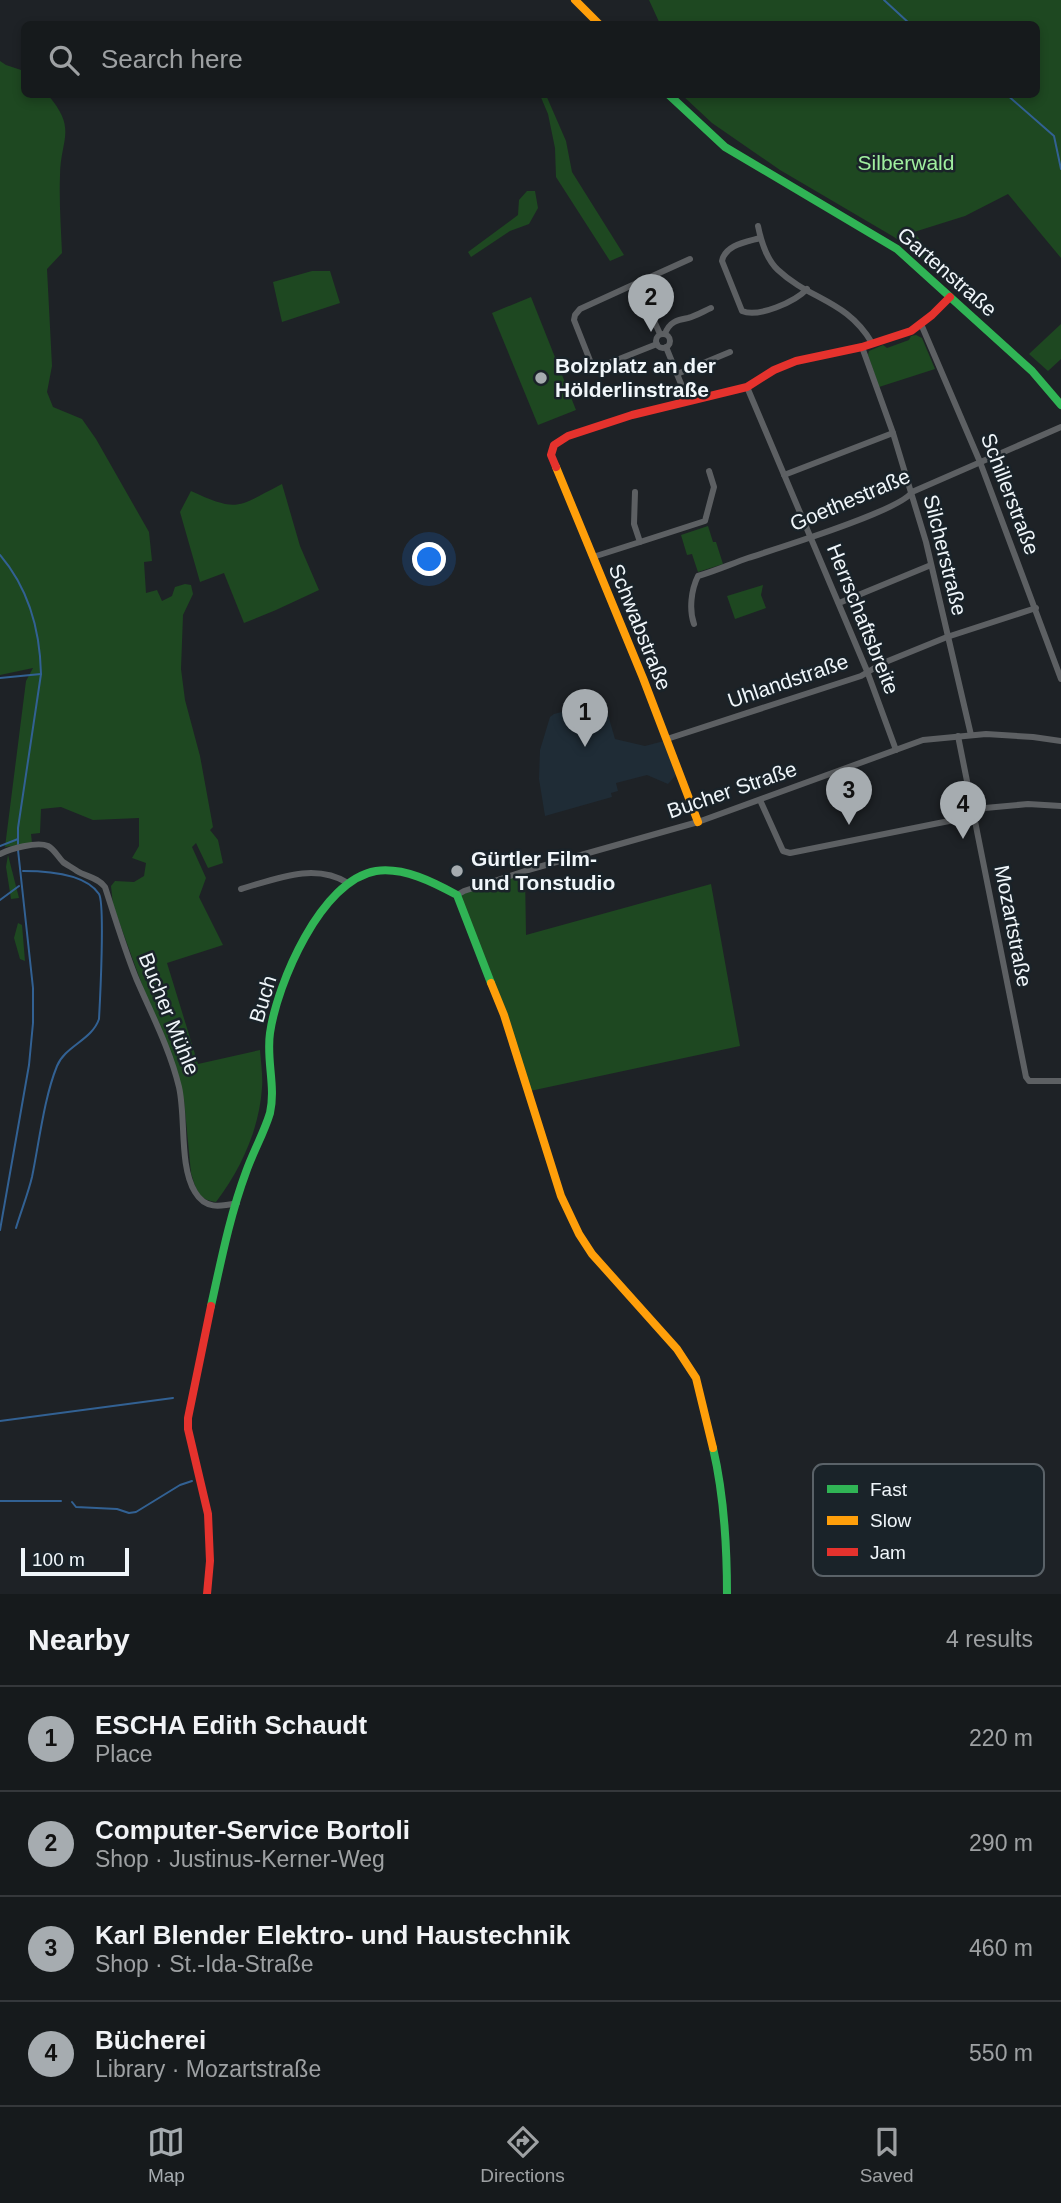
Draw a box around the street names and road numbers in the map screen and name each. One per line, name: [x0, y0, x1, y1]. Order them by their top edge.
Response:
street label: Gartenstraße: [893, 222, 1002, 321]
street label: Schillerstraße: [977, 430, 1044, 558]
street label: Goethestraße: [786, 464, 913, 535]
street label: Silcherstraße: [919, 492, 972, 618]
street label: Herrschaftsbreite: [823, 540, 904, 697]
street label: Schwabstraße: [605, 560, 676, 693]
street label: Uhlandstraße: [724, 649, 851, 712]
street label: Bucher Straße: [664, 757, 800, 822]
street label: Mozartstraße: [990, 863, 1037, 989]
street label: Bucher Mühle: [135, 949, 204, 1078]
street label: Buch: [245, 973, 281, 1025]

